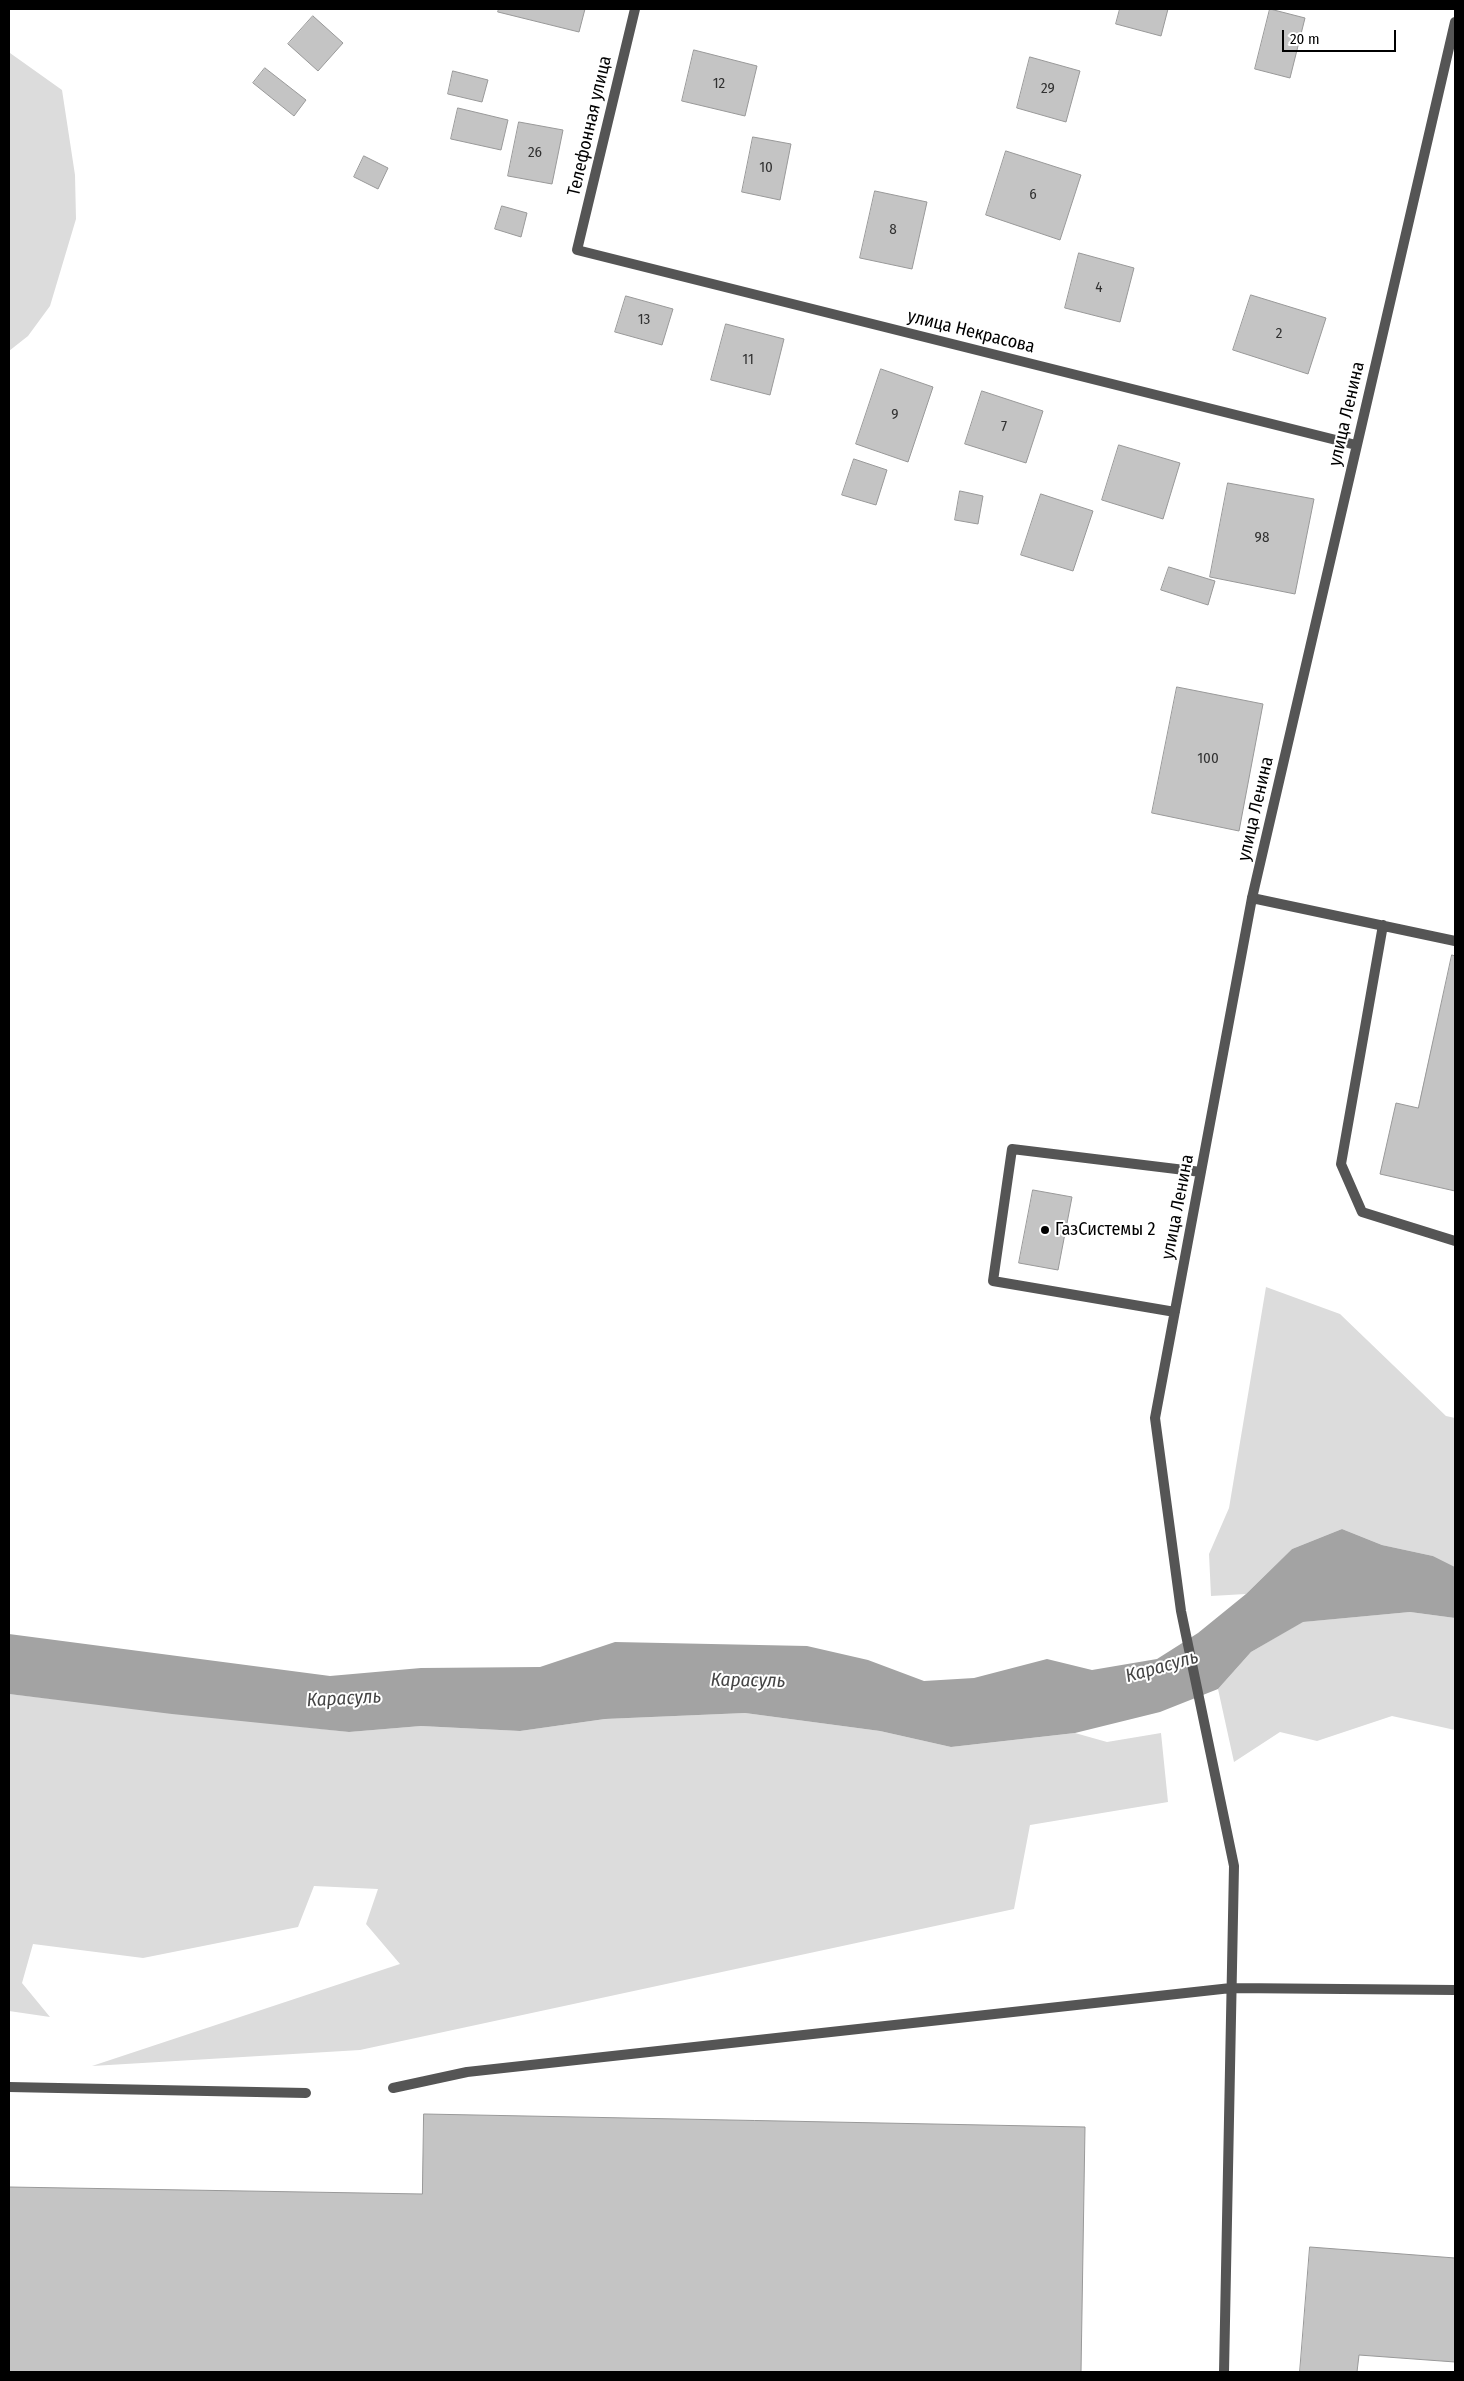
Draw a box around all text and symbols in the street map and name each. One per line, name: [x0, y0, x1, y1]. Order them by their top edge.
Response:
scale bar: [1284, 20, 1398, 52]
text: 20 m: [1290, 30, 1320, 48]
street label: Телефонная улица: [563, 54, 617, 198]
house number: 12: [713, 75, 725, 93]
house number: 29: [1041, 80, 1055, 98]
house number: 26: [528, 144, 542, 162]
house number: 10: [759, 159, 773, 177]
house number: 6: [1029, 186, 1037, 204]
house number: 8: [889, 221, 897, 239]
house number: 4: [1095, 279, 1103, 297]
street label: улица Некрасова: [905, 306, 1037, 358]
house number: 13: [638, 311, 650, 329]
house number: 2: [1276, 325, 1282, 343]
house number: 11: [742, 351, 754, 369]
street label: улица Ленина: [1325, 360, 1369, 468]
house number: 9: [891, 406, 899, 424]
house number: 7: [1001, 418, 1007, 436]
house number: 98: [1255, 529, 1269, 547]
house number: 100: [1197, 750, 1219, 768]
street label: улица Ленина: [1234, 755, 1278, 863]
street label: улица Ленина: [1157, 1153, 1199, 1261]
place label: ГазСистемы 2: [1055, 1219, 1155, 1241]
marker: ГазСистемы 2: [1039, 1224, 1051, 1236]
water label: Карасуль: [1123, 1646, 1201, 1688]
water label: Карасуль: [711, 1669, 785, 1693]
water label: Карасуль: [306, 1686, 382, 1712]

